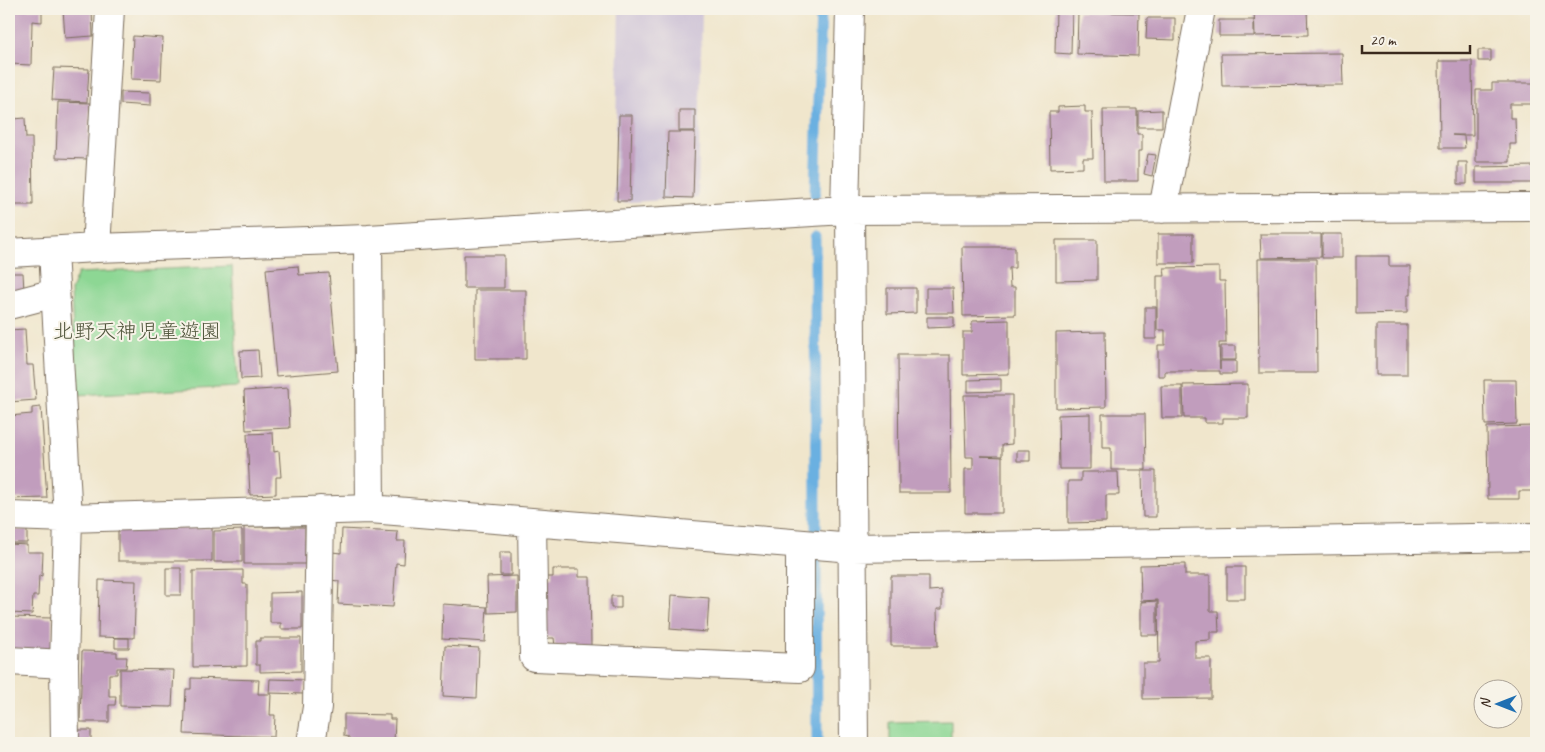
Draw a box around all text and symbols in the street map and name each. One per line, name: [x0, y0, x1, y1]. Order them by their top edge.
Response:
scale bar: [1362, 22, 1470, 54]
text: 20 m: [1370, 31, 1397, 50]
park label: 北野天神児童遊園: [53, 318, 221, 344]
north arrow: [1472, 680, 1522, 730]
text: N: [1477, 697, 1494, 708]

